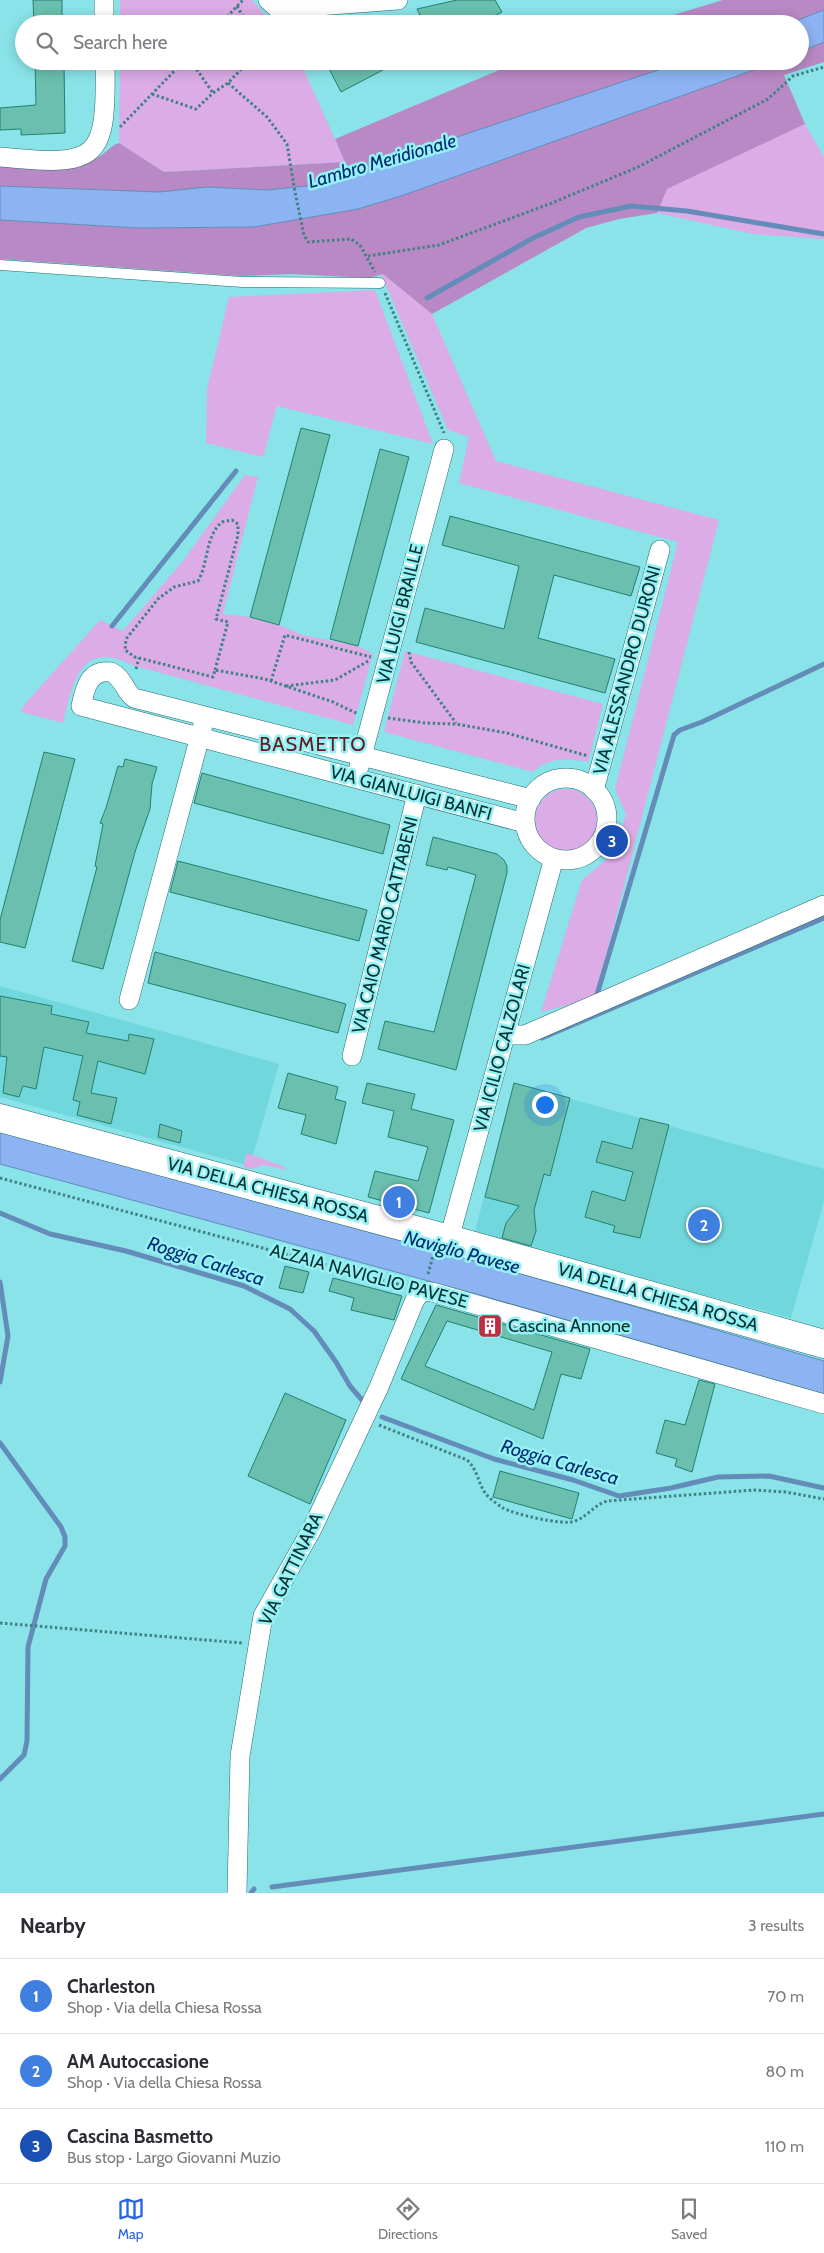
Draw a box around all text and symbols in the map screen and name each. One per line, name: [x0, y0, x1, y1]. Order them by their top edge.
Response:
search box: [15, 15, 809, 70]
icon: search: [33, 29, 61, 57]
text: Search here: [73, 31, 167, 54]
water label: Lambro Meridionale: [305, 129, 459, 193]
street label: VIA LUIGI BRAILLE: [372, 542, 428, 686]
street label: VIA ALESSANDRO DURONI: [588, 563, 666, 777]
district label: BASMETTO: [259, 732, 367, 756]
street label: VIA GIANLUIGI BANFI: [328, 761, 494, 825]
street label: VIA CAIO MARIO CATTABENI: [347, 814, 423, 1036]
pin: 3: [596, 822, 628, 860]
street label: VIA ICILIO CALZOLARI: [469, 962, 535, 1134]
your location: [532, 1092, 558, 1118]
street label: VIA DELLA CHIESA ROSSA: [165, 1152, 371, 1228]
pin: 1: [383, 1183, 415, 1221]
pin: 2: [688, 1206, 720, 1244]
water label: Naviglio Pavese: [402, 1226, 523, 1279]
water label: Roggia Carlesca: [145, 1231, 267, 1291]
street label: ALZAIA NAVIGLIO PAVESE: [268, 1239, 470, 1313]
street label: VIA DELLA CHIESA ROSSA: [555, 1258, 761, 1336]
building icon: Cascina Annone: [477, 1313, 503, 1339]
place label: Cascina Annone: [508, 1315, 630, 1337]
water label: Roggia Carlesca: [498, 1434, 622, 1490]
street label: VIA GATTINARA: [254, 1509, 328, 1629]
text: Nearby: [20, 1913, 86, 1938]
text: 3 results: [748, 1916, 804, 1935]
text: Charleston: [67, 1975, 155, 1998]
text: 1: [33, 1987, 39, 2006]
text: 70 m: [767, 1987, 804, 2006]
text: Shop · Via della Chiesa Rossa: [67, 1998, 262, 2017]
text: AM Autoccasione: [67, 2050, 209, 2073]
text: 2: [32, 2062, 40, 2081]
text: 80 m: [766, 2062, 804, 2081]
text: Shop · Via della Chiesa Rossa: [67, 2073, 262, 2092]
text: Cascina Basmetto: [67, 2125, 213, 2148]
text: 3: [32, 2137, 40, 2156]
text: 110 m: [765, 2137, 804, 2156]
text: Bus stop · Largo Giovanni Muzio: [67, 2148, 281, 2167]
tab: Map: [117, 2195, 145, 2243]
tab: Directions: [378, 2195, 438, 2243]
tab: Saved: [671, 2195, 707, 2243]

